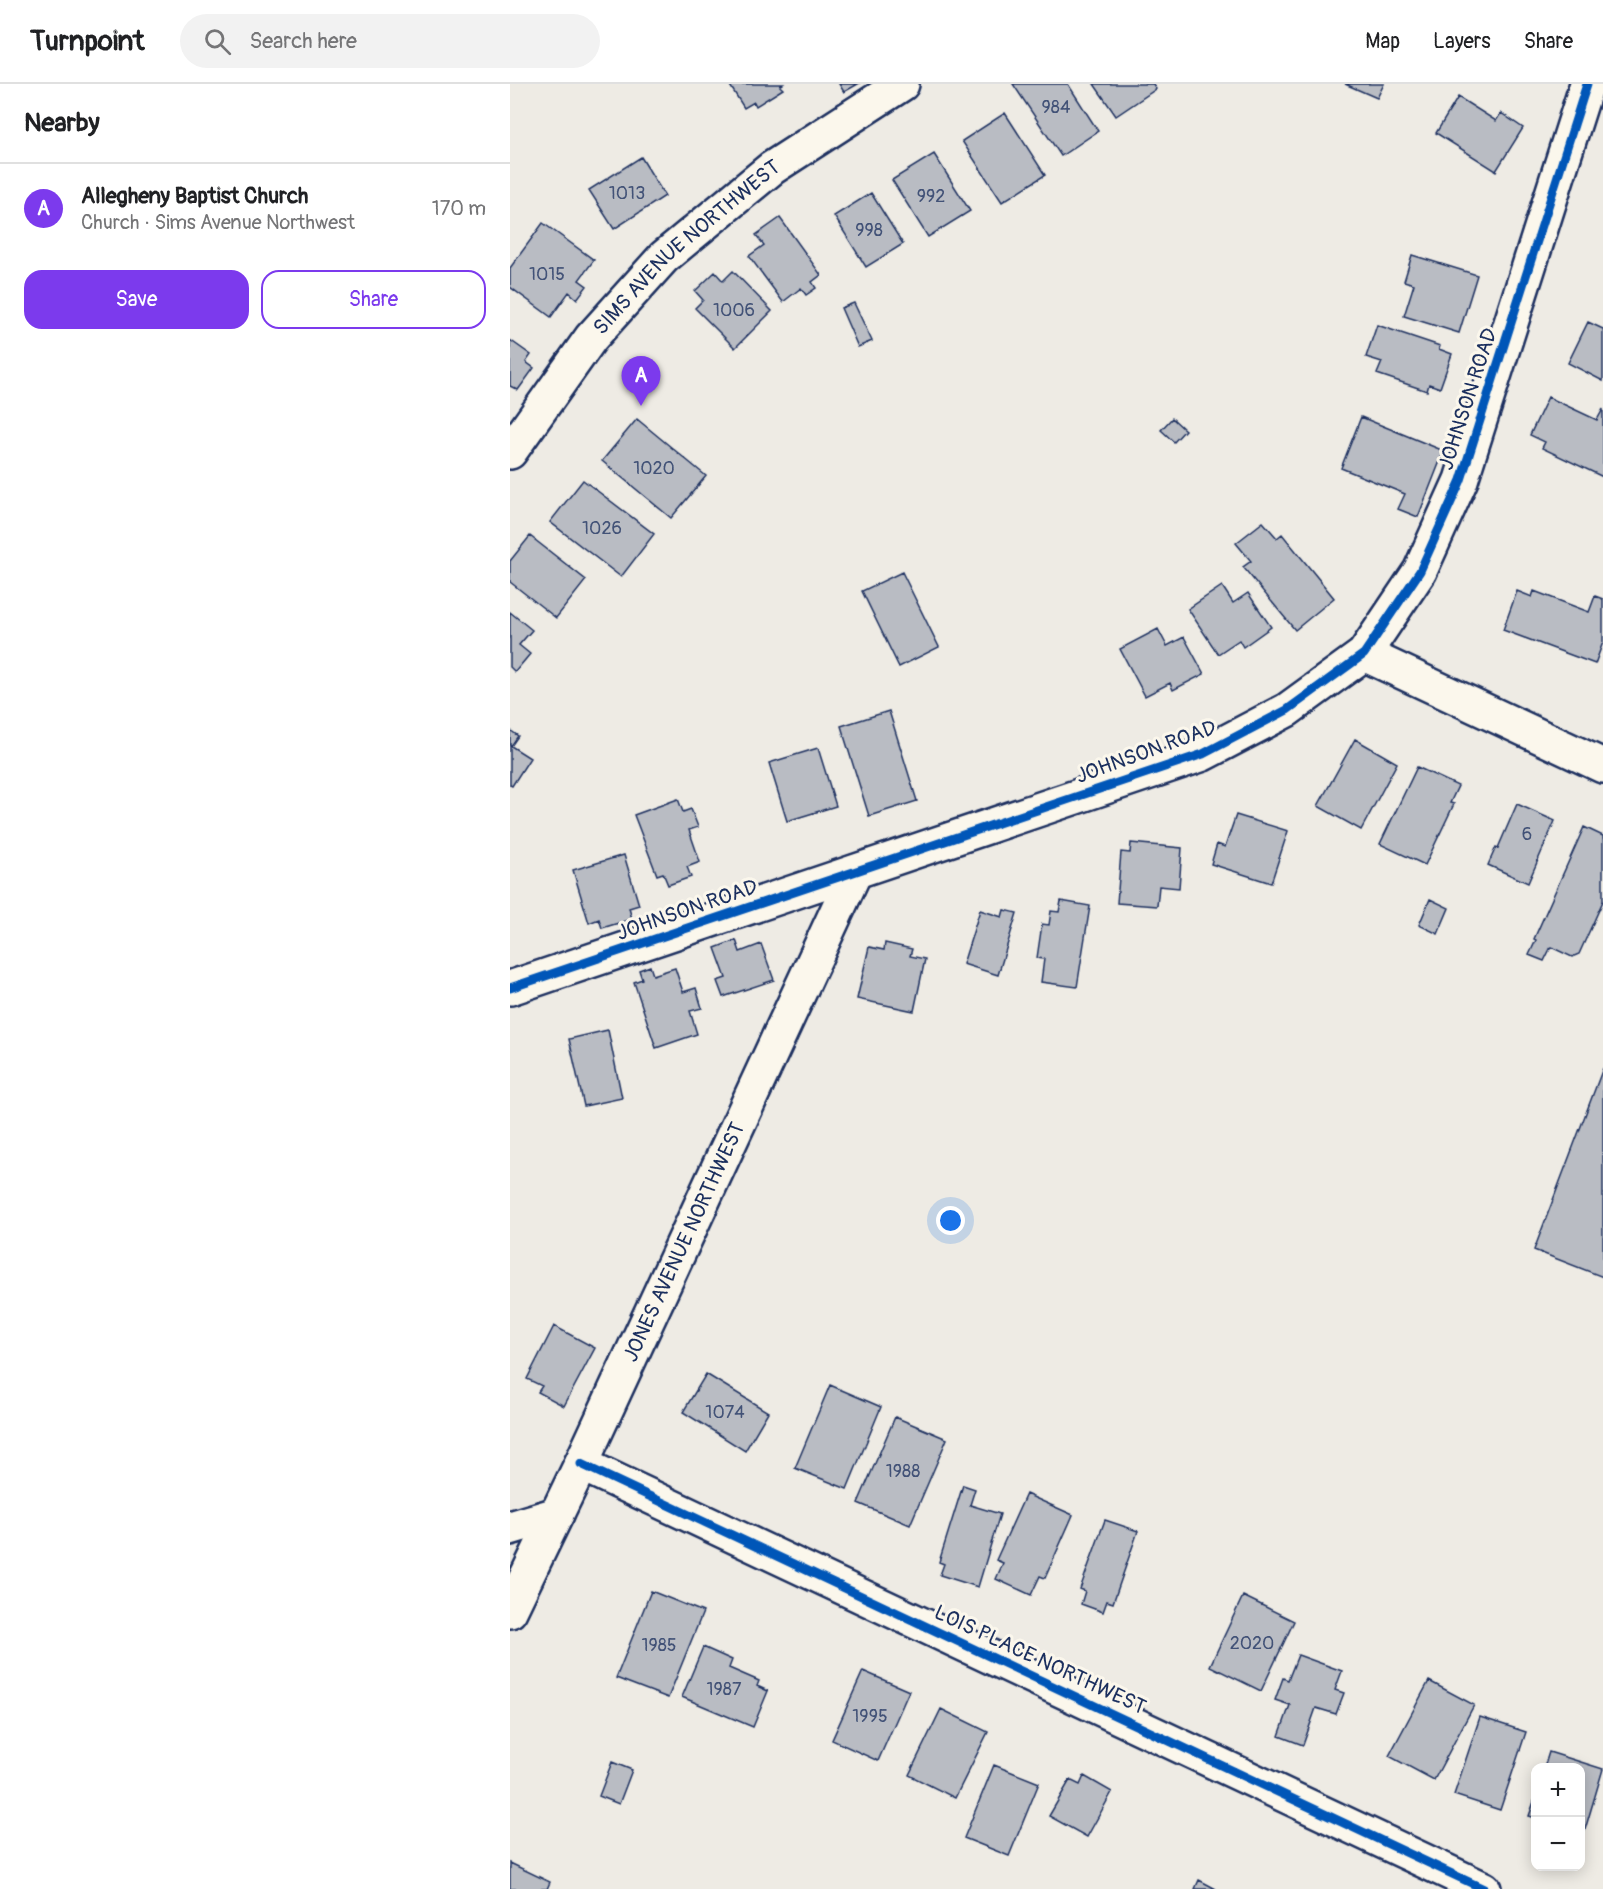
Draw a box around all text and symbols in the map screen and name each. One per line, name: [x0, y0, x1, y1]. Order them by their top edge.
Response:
search box: [180, 14, 600, 68]
text: Turnpoint: [30, 24, 144, 59]
icon: search: [201, 25, 234, 58]
text: Search here: [249, 27, 357, 55]
text: Map: [1365, 28, 1400, 55]
text: Layers: [1433, 28, 1491, 55]
text: Share: [1524, 28, 1573, 55]
house number: 984: [1042, 96, 1071, 119]
text: Nearby: [24, 107, 100, 139]
street label: SIMS AVENUE NORTHWEST: [587, 153, 785, 340]
text: Allegheny Baptist Church: [81, 182, 308, 210]
house number: 1013: [609, 182, 645, 205]
house number: 992: [917, 185, 945, 208]
text: A: [37, 196, 50, 221]
text: 170 m: [432, 196, 486, 221]
text: Church · Sims Avenue Northwest: [81, 210, 355, 235]
house number: 998: [855, 219, 883, 242]
house number: 1015: [529, 263, 565, 286]
button: Save: [24, 270, 249, 329]
button: Share: [261, 270, 486, 329]
house number: 1006: [713, 299, 755, 322]
street label: JOHNSON ROAD: [1432, 325, 1504, 473]
pin: A: [622, 356, 660, 406]
house number: 1020: [633, 457, 675, 480]
house number: 1026: [582, 517, 622, 540]
street label: JOHNSON ROAD: [1072, 714, 1220, 790]
house number: 6: [1522, 823, 1532, 846]
street label: JOHNSON ROAD: [613, 873, 761, 947]
street label: JONES AVENUE NORTHWEST: [617, 1117, 751, 1366]
your location: [936, 1206, 965, 1235]
house number: 1074: [705, 1401, 745, 1424]
house number: 1988: [886, 1460, 920, 1483]
street label: LOIS PLACE NORTHWEST: [930, 1599, 1151, 1721]
house number: 2020: [1230, 1632, 1274, 1655]
house number: 1985: [641, 1634, 677, 1657]
house number: 1987: [707, 1678, 742, 1701]
house number: 1995: [852, 1705, 888, 1728]
map controls: [1531, 1763, 1585, 1871]
button: +: [1531, 1763, 1585, 1817]
button: −: [1531, 1817, 1585, 1871]

